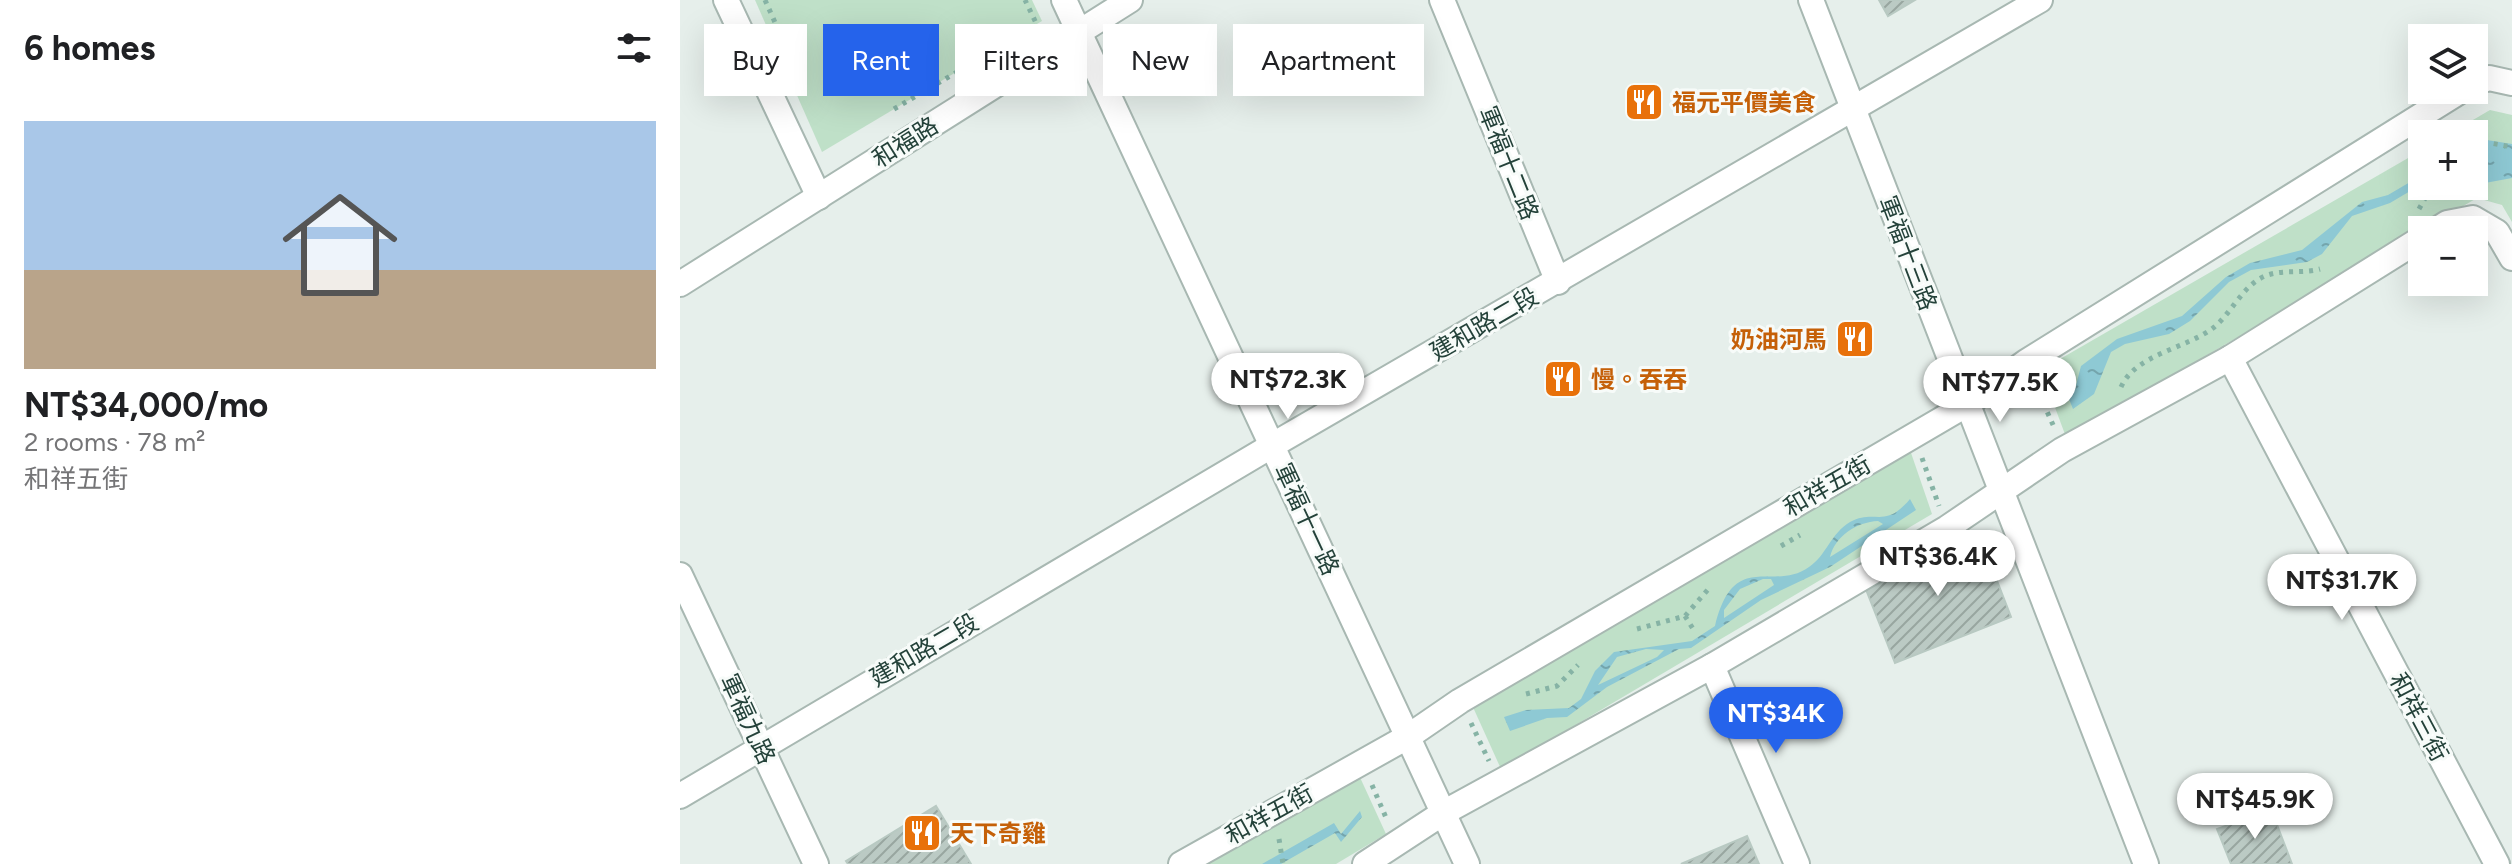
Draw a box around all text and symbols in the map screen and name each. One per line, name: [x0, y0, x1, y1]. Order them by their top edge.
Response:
chip: Buy: [704, 24, 807, 96]
chip: Rent: [823, 24, 939, 96]
chip: Filters: [955, 24, 1087, 96]
chip: New: [1103, 24, 1217, 96]
chip: Apartment: [1233, 24, 1424, 96]
map controls: [2408, 24, 2488, 296]
button: layers: [2408, 24, 2488, 104]
icon: filters: [612, 26, 656, 70]
text: 6 homes: [24, 28, 155, 69]
restaurant icon: 福元平價美食: [1623, 81, 1665, 123]
place label: 福元平價美食: [1672, 88, 1816, 117]
street label: 軍福十二路: [1473, 102, 1545, 224]
street label: 和福路: [867, 111, 943, 173]
button: +: [2408, 120, 2488, 200]
icon: home: [268, 173, 412, 317]
street label: 軍福十三路: [1873, 192, 1943, 314]
button: −: [2408, 216, 2488, 296]
street label: 建和路二段: [1425, 281, 1543, 367]
restaurant icon: 奶油河馬: [1834, 318, 1876, 360]
place label: 奶油河馬: [1731, 325, 1827, 354]
pin: NT$72.3K: [1205, 353, 1371, 421]
pin: NT$77.5K: [1917, 356, 2083, 424]
restaurant icon: 慢。吞吞: [1542, 358, 1584, 400]
text: NT$72.3K: [1229, 363, 1347, 395]
place label: 慢。吞吞: [1591, 365, 1687, 394]
text: NT$77.5K: [1941, 366, 2059, 398]
text: NT$34,000/mo: [24, 385, 268, 426]
text: 2 rooms · 78 m²: [24, 426, 205, 458]
street label: 和祥五街: [1778, 449, 1876, 523]
street label: 軍福十一路: [1269, 458, 1345, 580]
text: 和祥五街: [24, 463, 128, 495]
pin: NT$36.4K: [1855, 530, 2021, 598]
text: NT$36.4K: [1878, 540, 1998, 572]
pin: NT$31.7K: [2259, 554, 2425, 622]
text: NT$31.7K: [2285, 564, 2399, 596]
street label: 建和路二段: [865, 607, 983, 693]
street label: 和祥三街: [2384, 668, 2454, 766]
street label: 軍福九路: [715, 669, 781, 769]
pin: NT$34K: [1711, 687, 1841, 755]
text: NT$34K: [1727, 697, 1825, 729]
pin: NT$45.9K: [2172, 773, 2338, 841]
street label: 和祥五街: [1220, 778, 1318, 850]
text: NT$45.9K: [2195, 783, 2315, 815]
restaurant icon: 天下奇雞: [901, 812, 943, 854]
place label: 天下奇雞: [950, 819, 1046, 848]

